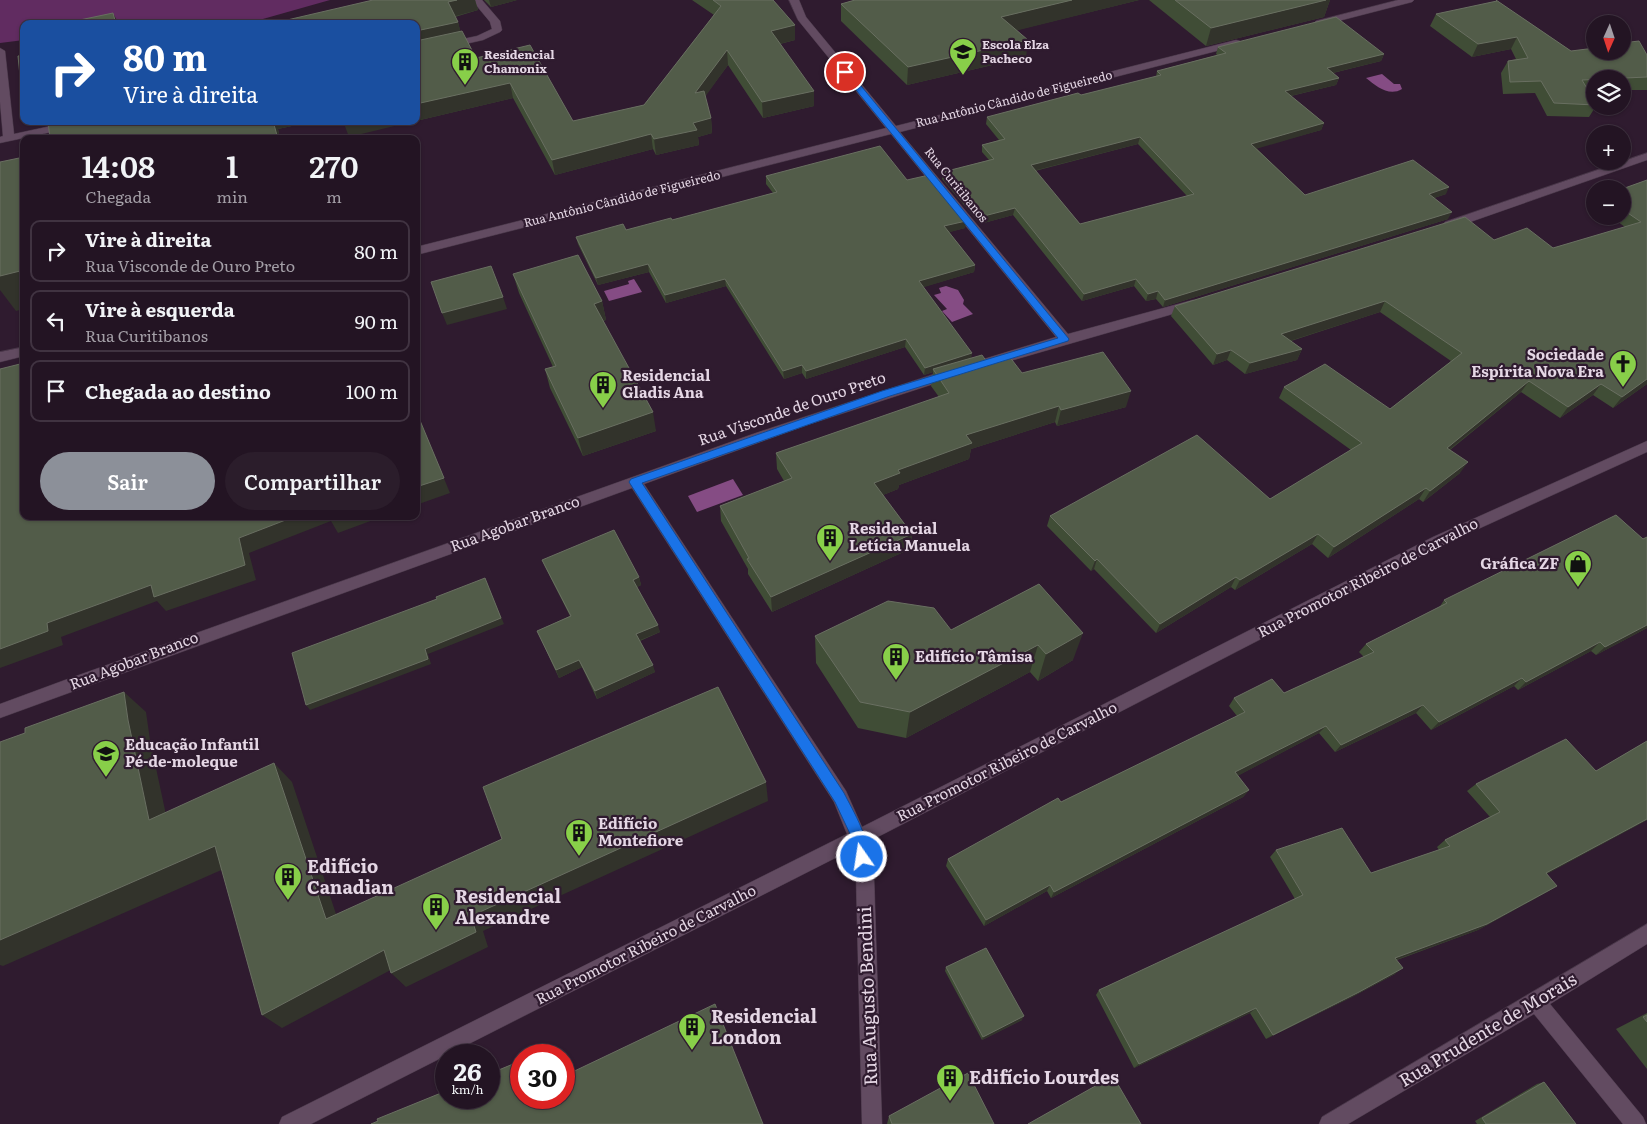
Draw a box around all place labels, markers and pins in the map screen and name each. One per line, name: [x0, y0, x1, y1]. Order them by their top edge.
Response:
place label: Escola Elza Pacheco: [982, 35, 1049, 67]
school or university icon: Escola Elza Pacheco: [948, 37, 978, 76]
place label: Residencial Chamonix: [484, 45, 555, 77]
building icon: Residencial Chamonix: [450, 47, 480, 86]
pin: [824, 51, 866, 93]
place label: Sociedade Espírita Nova Era: [1471, 342, 1604, 382]
church icon: Sociedade Espírita Nova Era: [1608, 349, 1638, 388]
place label: Residencial Gladis Ana: [622, 363, 711, 403]
building icon: Residencial Gladis Ana: [588, 370, 618, 409]
place label: Residencial Letícia Manuela: [849, 516, 970, 556]
building icon: Residencial Letícia Manuela: [815, 523, 845, 562]
shop icon: Gráfica ZF: [1563, 549, 1593, 588]
place label: Gráfica ZF: [1480, 551, 1559, 574]
building icon: Edifício Tâmisa: [881, 642, 911, 681]
place label: Edifício Tâmisa: [915, 644, 1033, 667]
place label: Educação Infantil Pé-de-moleque: [125, 732, 260, 772]
school or university icon: Educação Infantil Pé-de-moleque: [91, 739, 121, 778]
place label: Edifício Montefiore: [598, 811, 684, 851]
building icon: Edifício Montefiore: [564, 818, 594, 857]
place label: Edifício Canadian: [307, 852, 394, 900]
building icon: Edifício Canadian: [273, 862, 303, 901]
place label: Residencial Alexandre: [455, 882, 562, 930]
building icon: Residencial Alexandre: [421, 892, 451, 931]
place label: Residencial London: [711, 1002, 818, 1050]
building icon: Residencial London: [677, 1012, 707, 1051]
building icon: Edifício Lourdes: [935, 1063, 965, 1102]
place label: Edifício Lourdes: [969, 1063, 1119, 1090]

